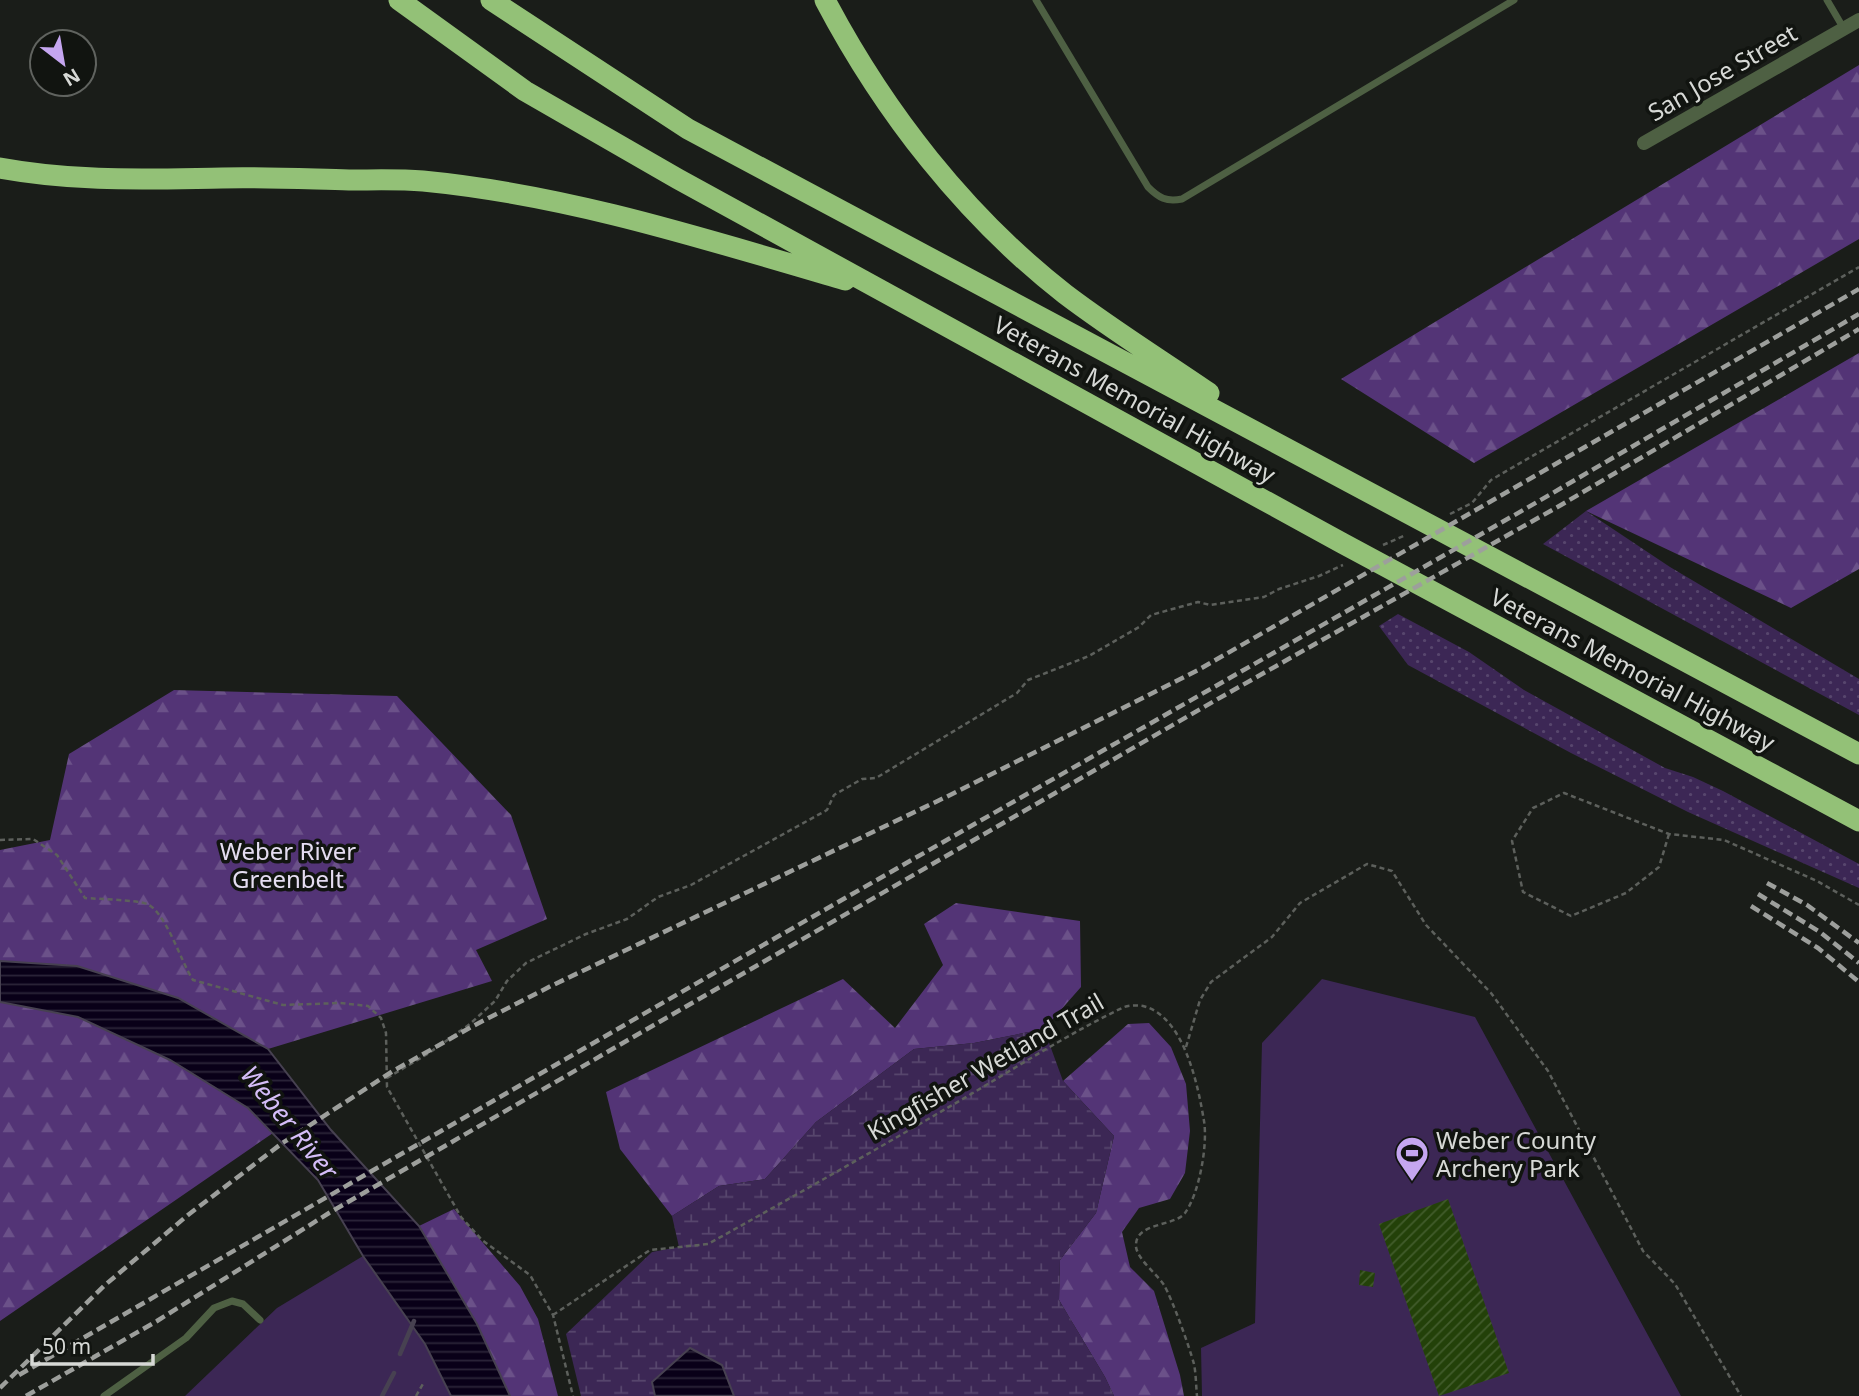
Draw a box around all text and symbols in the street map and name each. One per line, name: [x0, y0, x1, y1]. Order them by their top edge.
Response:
street label: San Jose Street: [1641, 16, 1803, 128]
north arrow: [28, 28, 98, 98]
text: N: [58, 62, 85, 93]
street label: Veterans Memorial Highway: [988, 308, 1283, 491]
street label: Veterans Memorial Highway: [1485, 580, 1782, 758]
park label: Weber River Greenbelt: [220, 834, 356, 895]
street label: Kingfisher Wetland Trail: [861, 985, 1109, 1147]
water label: Weber River: [233, 1057, 348, 1188]
place label: Weber County Archery Park: [1436, 1123, 1597, 1184]
sports icon: Weber County Archery Park: [1393, 1134, 1431, 1183]
scale bar: [32, 1322, 152, 1366]
text: 50 m: [42, 1332, 91, 1360]

